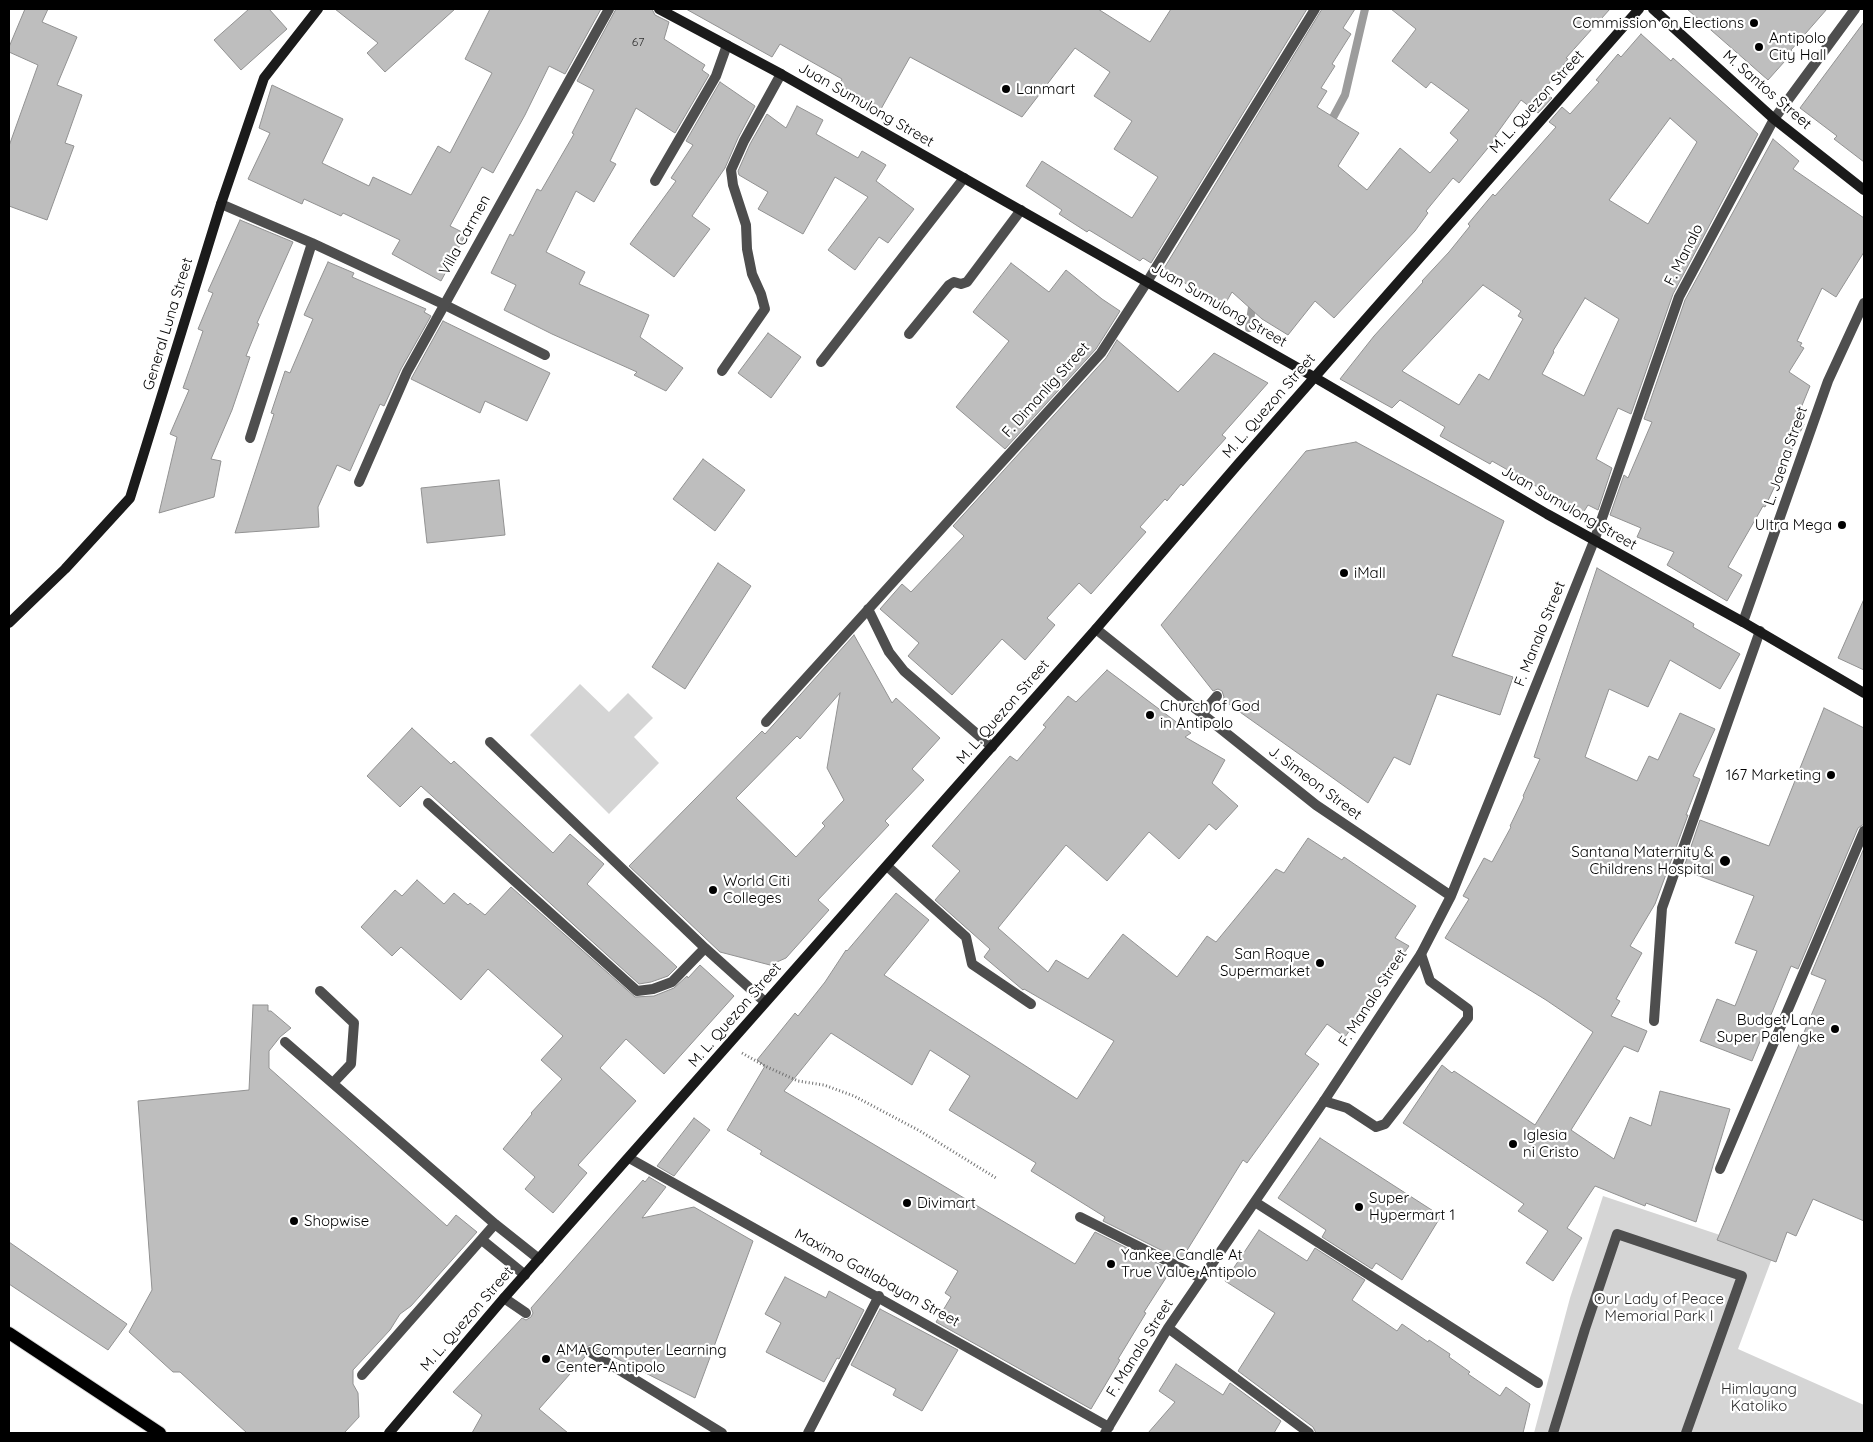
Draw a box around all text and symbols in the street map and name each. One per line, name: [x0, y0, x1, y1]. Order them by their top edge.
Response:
place label: Commission on Elections: [1573, 14, 1744, 32]
marker: Commission on Elections: [1748, 17, 1760, 29]
place label: Antipolo City Hall: [1769, 29, 1826, 64]
house number: 67: [632, 35, 644, 49]
marker: Antipolo City Hall: [1753, 41, 1765, 53]
street label: M. L. Quezon Street: [1486, 47, 1588, 157]
street label: M. Santos Street: [1719, 47, 1815, 133]
street label: Juan Sumulong Street: [795, 59, 937, 151]
place label: Lanmart: [1016, 80, 1075, 98]
marker: Lanmart: [1000, 83, 1012, 95]
street label: Villa Carmen: [436, 192, 494, 278]
street label: F. Manalo: [1661, 221, 1707, 289]
street label: General Luna Street: [139, 256, 197, 392]
street label: Juan Sumulong Street: [1148, 259, 1290, 351]
street label: F. Dimanlig Street: [999, 339, 1093, 441]
street label: M. L. Quezon Street: [1219, 350, 1319, 462]
street label: L. Jaena Street: [1761, 404, 1811, 508]
street label: Juan Sumulong Street: [1498, 462, 1640, 554]
place label: Ultra Mega: [1755, 516, 1832, 534]
marker: Ultra Mega: [1836, 519, 1848, 531]
place label: iMall: [1354, 564, 1386, 582]
marker: iMall: [1338, 567, 1350, 579]
street label: F. Manalo Street: [1511, 579, 1569, 689]
street label: M. L. Quezon Street: [953, 656, 1053, 768]
place label: Church of God in Antipolo: [1160, 697, 1260, 732]
marker: Church of God in Antipolo: [1144, 709, 1156, 721]
street label: J. Simeon Street: [1265, 742, 1365, 824]
place label: 167 Marketing: [1726, 766, 1821, 784]
marker: 167 Marketing: [1825, 769, 1837, 781]
place label: Santana Maternity & Childrens Hospital: [1571, 843, 1714, 878]
marker: Santana Maternity & Childrens Hospital: [1718, 854, 1732, 868]
place label: World Citi Colleges: [723, 872, 790, 907]
marker: World Citi Colleges: [707, 884, 719, 896]
place label: San Roque Supermarket: [1220, 945, 1310, 980]
street label: F. Manalo Street: [1335, 946, 1411, 1050]
marker: San Roque Supermarket: [1314, 957, 1326, 969]
street label: M. L. Quezon Street: [685, 959, 785, 1071]
place label: Budget Lane Super Palengke: [1717, 1011, 1825, 1046]
marker: Budget Lane Super Palengke: [1829, 1023, 1841, 1035]
place label: Iglesia ni Cristo: [1523, 1126, 1579, 1161]
marker: Iglesia ni Cristo: [1507, 1138, 1519, 1150]
place label: Super Hypermart 1: [1369, 1189, 1455, 1224]
place label: Divimart: [917, 1194, 976, 1212]
marker: Divimart: [901, 1197, 913, 1209]
marker: Super Hypermart 1: [1353, 1201, 1365, 1213]
place label: Shopwise: [304, 1212, 369, 1230]
marker: Shopwise: [288, 1215, 300, 1227]
street label: Maximo Gatlabayan Street: [791, 1225, 963, 1331]
place label: Yankee Candle At True Value Antipolo: [1121, 1246, 1257, 1281]
marker: Yankee Candle At True Value Antipolo: [1105, 1258, 1117, 1270]
street label: M. L. Quezon Street: [417, 1263, 517, 1375]
park label: Our Lady of Peace Memorial Park I: [1594, 1290, 1724, 1325]
street label: F. Manalo Street: [1103, 1296, 1177, 1400]
place label: AMA Computer Learning Center-Antipolo: [556, 1341, 727, 1376]
marker: AMA Computer Learning Center-Antipolo: [540, 1353, 552, 1365]
park label: Himlayang Katoliko: [1721, 1380, 1797, 1415]

